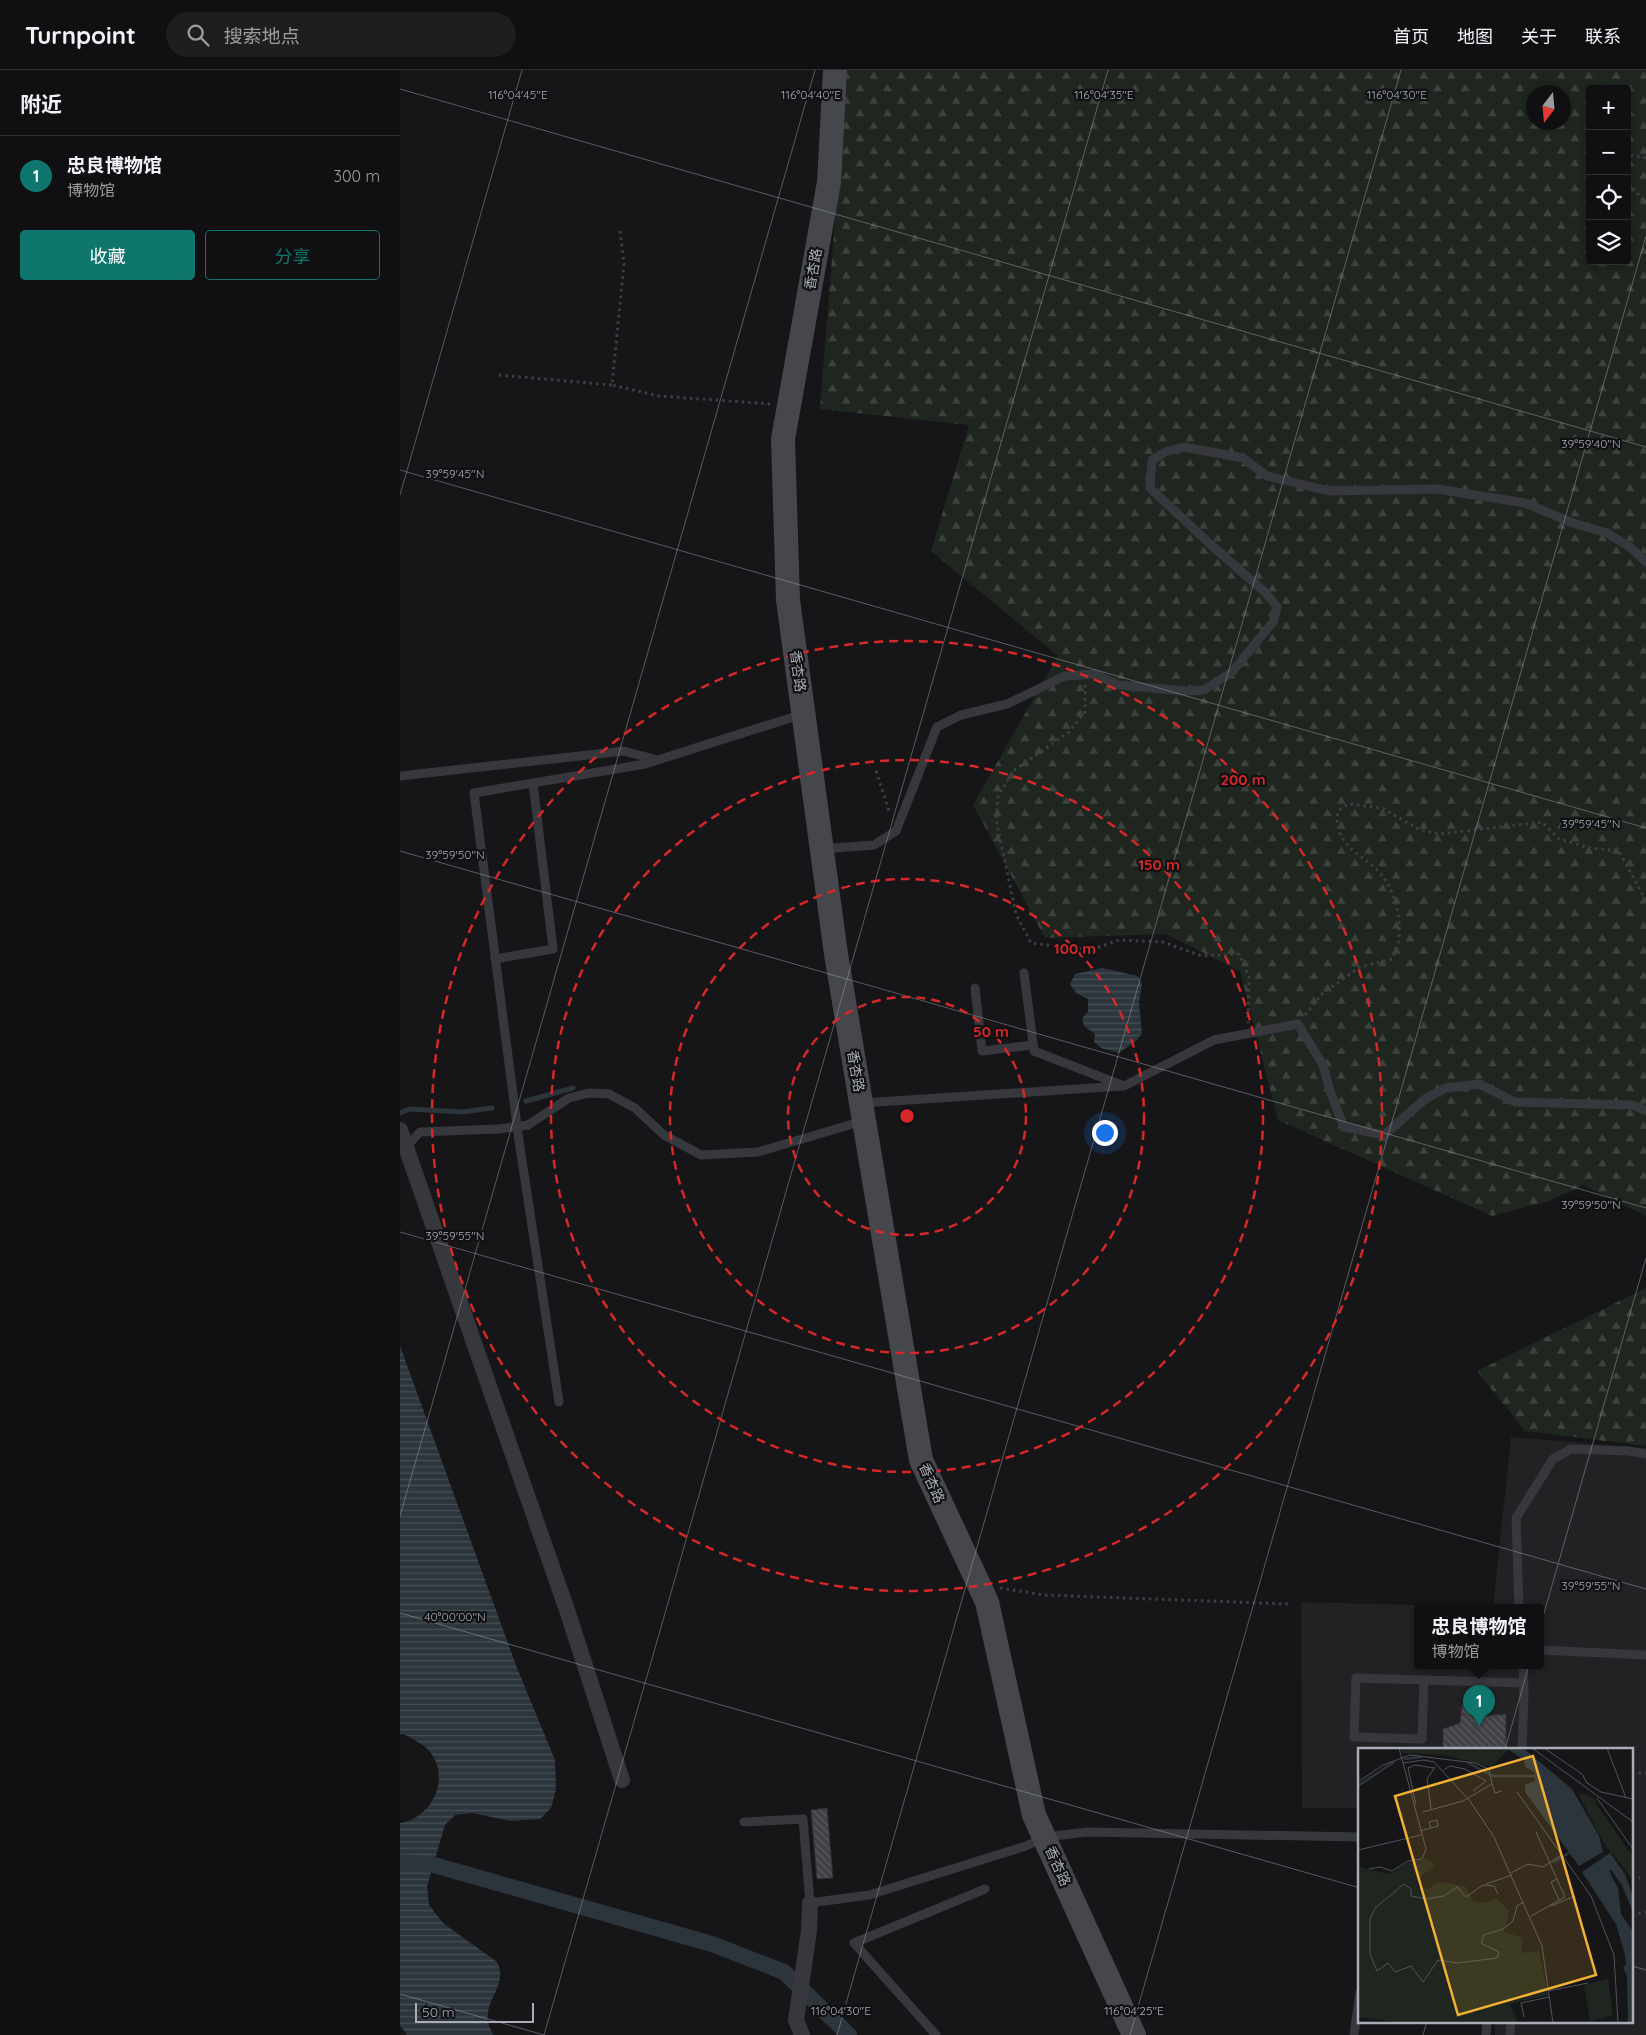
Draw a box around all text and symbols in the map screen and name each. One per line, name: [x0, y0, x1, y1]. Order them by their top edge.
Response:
search box: [166, 12, 516, 57]
text: Turnpoint: [25, 20, 136, 50]
icon: search: [184, 21, 212, 49]
text: 搜索地点: [224, 24, 300, 48]
text: 首页: [1393, 25, 1429, 48]
text: 地图: [1457, 25, 1493, 48]
text: 关于: [1521, 25, 1557, 48]
text: 联系: [1585, 25, 1621, 48]
north arrow: [1526, 85, 1571, 130]
map controls: [1586, 85, 1631, 265]
button: +: [1586, 85, 1631, 130]
text: 116°04'45"E: [488, 87, 548, 102]
text: 116°04'40"E: [781, 87, 841, 102]
text: 116°04'35"E: [1074, 87, 1134, 102]
text: 116°04'30"E: [1367, 87, 1427, 102]
text: 附近: [20, 91, 62, 117]
button: −: [1586, 130, 1631, 175]
text: 忠良博物馆: [67, 153, 162, 177]
text: 1: [33, 166, 39, 186]
text: 300 m: [334, 166, 380, 186]
button: locate: [1586, 175, 1631, 220]
text: 博物馆: [67, 180, 115, 200]
button: layers: [1586, 220, 1631, 265]
button: 收藏: [20, 230, 195, 280]
button: 分享: [205, 230, 380, 280]
street label: 香杏路: [800, 247, 826, 291]
text: 39°59'40"N: [1561, 436, 1621, 451]
text: 39°59'45"N: [426, 466, 484, 481]
street label: 香杏路: [786, 649, 810, 693]
text: 200 m: [1221, 770, 1266, 789]
text: 39°59'45"N: [1562, 816, 1620, 831]
text: 39°59'50"N: [425, 847, 485, 862]
text: 150 m: [1138, 855, 1180, 874]
text: 100 m: [1054, 939, 1096, 958]
text: 50 m: [973, 1022, 1009, 1041]
street label: 香杏路: [843, 1049, 869, 1093]
centre of rings: [898, 1107, 916, 1125]
your location: [1092, 1120, 1118, 1146]
text: 39°59'50"N: [1561, 1197, 1621, 1212]
text: 39°59'55"N: [426, 1228, 484, 1243]
street label: 香杏路: [915, 1460, 949, 1506]
text: 39°59'55"N: [1562, 1578, 1620, 1593]
popup: [1414, 1604, 1544, 1669]
text: 40°00'00"N: [424, 1609, 486, 1624]
text: 忠良博物馆: [1431, 1614, 1527, 1638]
text: 博物馆: [1431, 1641, 1480, 1661]
pin: 1: [1463, 1685, 1495, 1726]
inset map: [1358, 1748, 1634, 2022]
street label: 香杏路: [1041, 1843, 1075, 1889]
scale bar: [415, 2000, 534, 2023]
text: 50 m: [422, 2003, 455, 2021]
text: 116°04'30"E: [811, 2003, 871, 2018]
text: 116°04'25"E: [1104, 2003, 1164, 2018]

